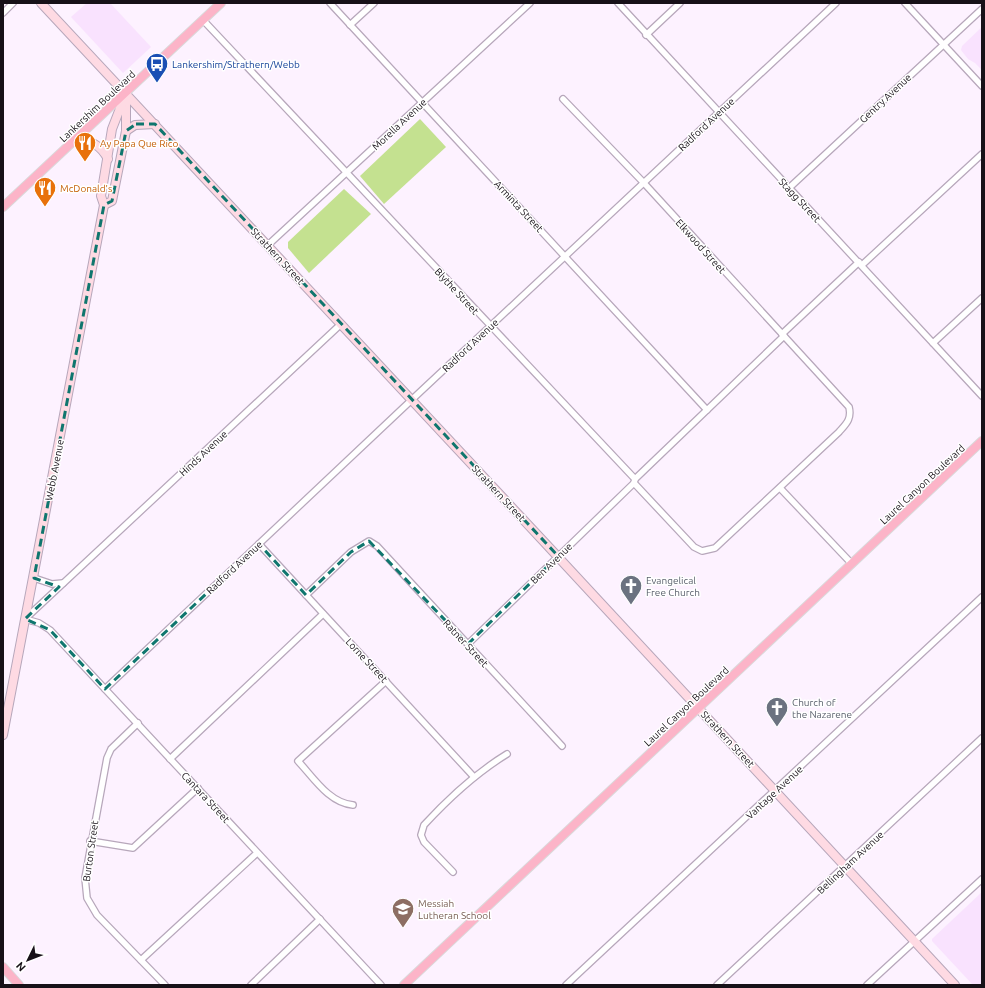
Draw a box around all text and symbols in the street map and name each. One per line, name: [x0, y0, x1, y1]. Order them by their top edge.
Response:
bus stop icon: Lankershim/Strathern/Webb: [144, 51, 170, 84]
place label: Lankershim/Strathern/Webb: [172, 59, 300, 70]
street label: Lankershim Boulevard: [57, 68, 137, 144]
street label: Gentry Avenue: [857, 72, 913, 125]
street label: Morella Avenue: [370, 96, 429, 152]
street label: Radford Avenue: [676, 96, 737, 153]
restaurant icon: Ay Papa Que Rico: [72, 130, 98, 163]
place label: Ay Papa Que Rico: [100, 138, 178, 149]
restaurant icon: McDonald's: [32, 175, 58, 208]
street label: Stagg Street: [777, 176, 823, 225]
street label: Arminta Street: [492, 178, 545, 234]
place label: McDonald's: [60, 183, 112, 194]
street label: Elkwood Street: [674, 217, 728, 276]
street label: Strathern Street: [249, 226, 307, 287]
street label: Blythe Street: [432, 266, 481, 317]
street label: Radford Avenue: [440, 317, 501, 374]
street label: Hinds Avenue: [177, 428, 230, 478]
street label: Webb Avenue: [43, 438, 66, 502]
street label: Laurel Canyon Boulevard: [878, 442, 967, 526]
street label: Strathern Street: [470, 463, 528, 524]
street label: Radford Avenue: [204, 539, 265, 596]
street label: Ben Avenue: [528, 541, 574, 586]
church icon: Evangelical Free Church: [618, 573, 644, 606]
place label: Evangelical Free Church: [646, 575, 700, 598]
street label: Ratner Street: [441, 617, 490, 669]
street label: Lorne Street: [343, 636, 390, 685]
street label: Laurel Canyon Boulevard: [642, 664, 731, 748]
church icon: Church of the Nazarene: [764, 695, 790, 728]
place label: Church of the Nazarene: [792, 697, 852, 720]
street label: Strathern Street: [699, 709, 757, 770]
street label: Vantage Avenue: [744, 763, 805, 821]
street label: Cantara Street: [179, 770, 232, 825]
street label: Burton Street: [81, 820, 100, 882]
street label: Bellingham Avenue: [815, 829, 886, 896]
school or university icon: Messiah Lutheran School: [390, 896, 416, 929]
place label: Messiah Lutheran School: [418, 898, 491, 921]
north arrow: [8, 940, 48, 980]
text: N: [13, 960, 28, 974]

